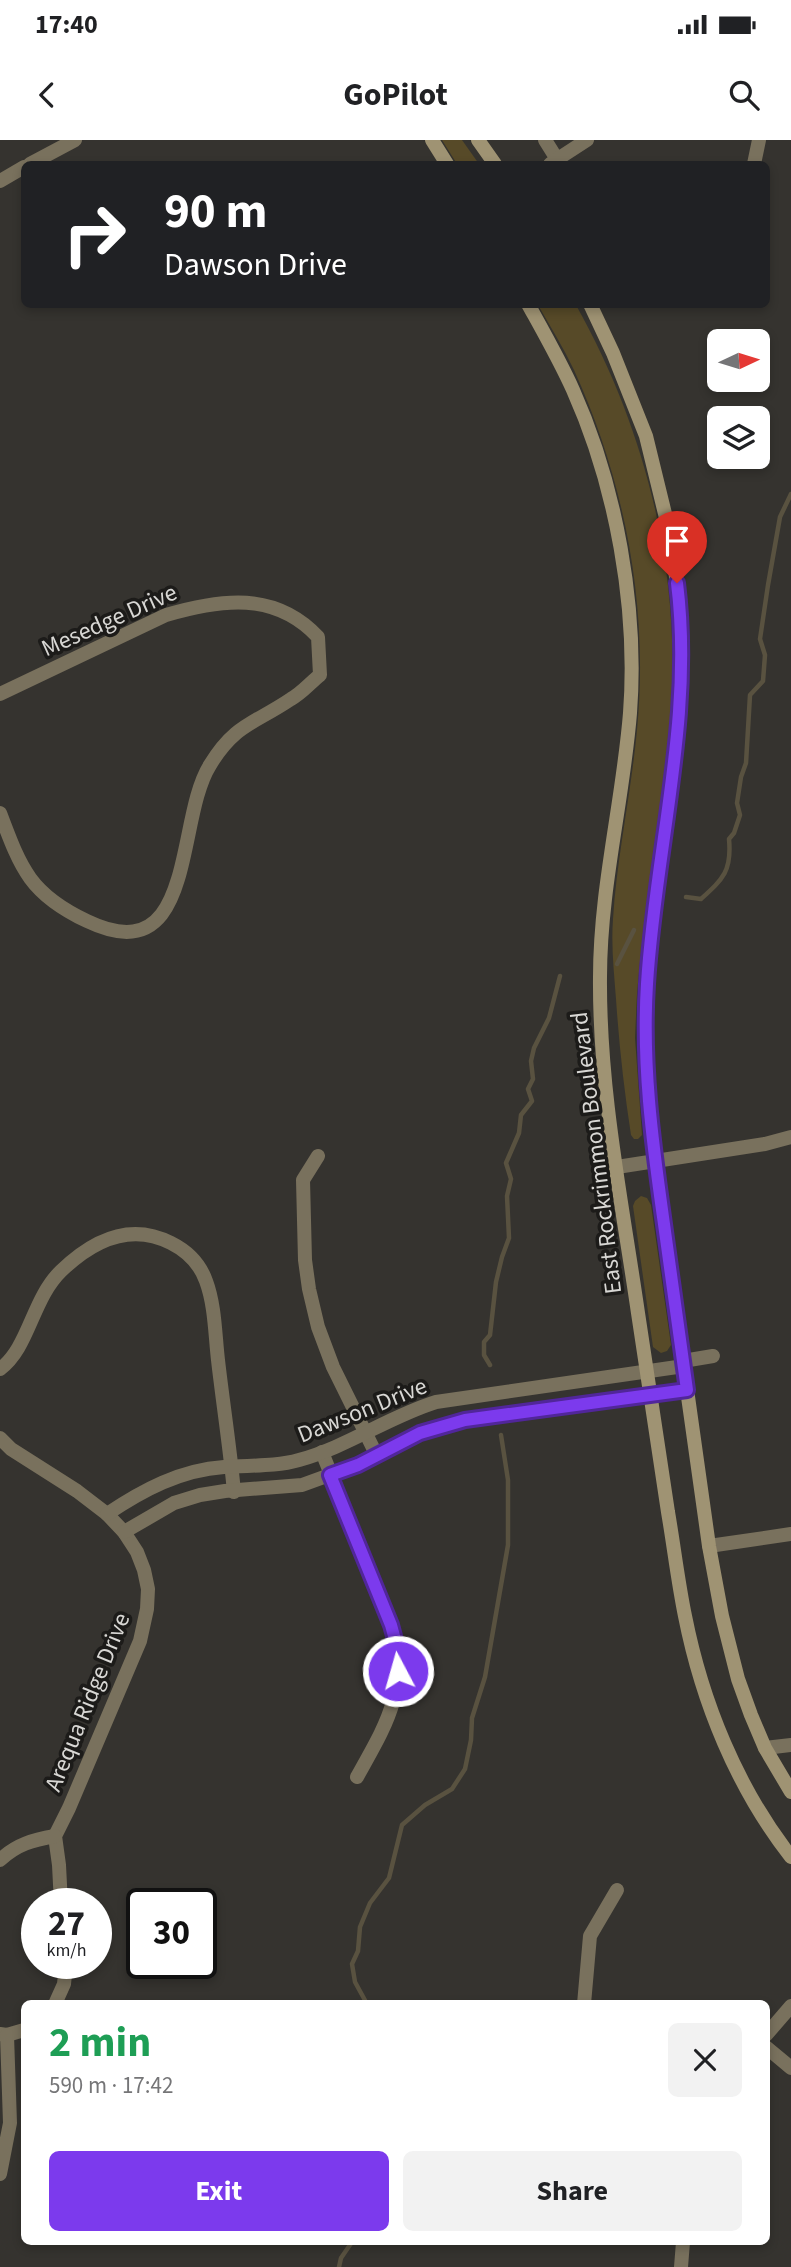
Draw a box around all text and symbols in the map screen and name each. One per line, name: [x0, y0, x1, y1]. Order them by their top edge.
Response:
text: 17:40: [35, 6, 98, 43]
text: GoPilot: [343, 72, 448, 118]
icon: back: [28, 76, 66, 114]
icon: search: [725, 76, 763, 114]
text: 90 m: [164, 177, 268, 247]
icon: right: [49, 189, 140, 280]
text: Dawson Drive: [164, 242, 347, 288]
north arrow: [707, 329, 770, 392]
map controls: [707, 329, 770, 469]
button: layers: [707, 406, 770, 469]
pin: [647, 511, 707, 583]
icon: arrive: [658, 522, 696, 560]
street label: Mesedge Drive: [36, 575, 183, 666]
street label: East Rockrimmon Boulevard: [562, 1010, 631, 1296]
street label: Dawson Drive: [292, 1369, 432, 1452]
street label: Arequa Ridge Drive: [36, 1608, 139, 1797]
position arrow: [361, 1634, 435, 1708]
speed limit sign: 30: [126, 1888, 217, 1979]
text: 27: [48, 1899, 85, 1949]
text: km/h: [47, 1938, 86, 1963]
text: 2 min: [49, 2013, 151, 2073]
button: close: [668, 2023, 742, 2097]
text: 590 m · 17:42: [49, 2069, 173, 2102]
button: Exit: [49, 2151, 389, 2231]
button: Share: [403, 2151, 742, 2231]

